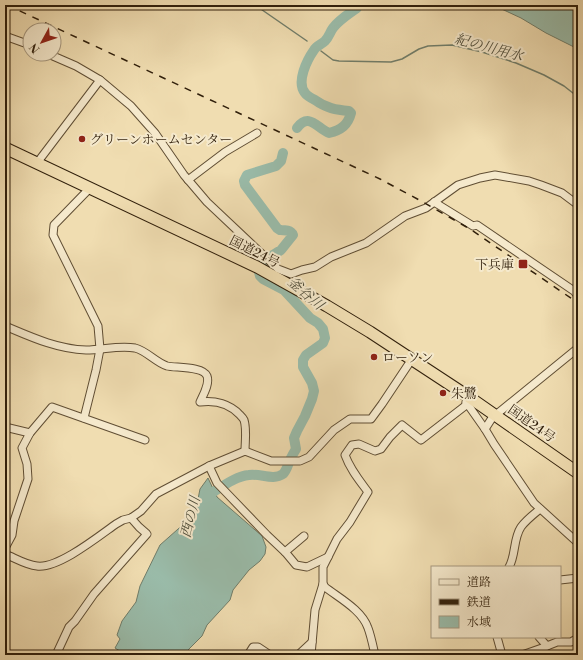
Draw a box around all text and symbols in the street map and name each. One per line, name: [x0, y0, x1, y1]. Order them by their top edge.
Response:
north arrow: [22, 22, 62, 62]
water label: 紀の川用水: [453, 30, 527, 66]
text: N: [27, 40, 43, 56]
place label: グリーンホームセンター: [90, 132, 232, 148]
marker: グリーンホームセンター: [77, 134, 87, 144]
street label: 国道24号: [227, 232, 282, 271]
place label: 下兵庫: [475, 257, 514, 273]
marker: 下兵庫: [517, 258, 529, 270]
water label: 釜谷川: [284, 273, 329, 316]
place label: ローソン: [382, 350, 433, 366]
marker: ローソン: [369, 352, 379, 362]
place label: 朱鷺: [451, 386, 477, 402]
marker: 朱鷺: [438, 388, 448, 398]
street label: 国道24号: [505, 402, 558, 446]
water label: 西の川: [177, 493, 205, 540]
legend: [431, 566, 561, 638]
text: 道路: [467, 575, 491, 590]
text: 鉄道: [466, 595, 491, 610]
text: 水域: [467, 615, 491, 630]

